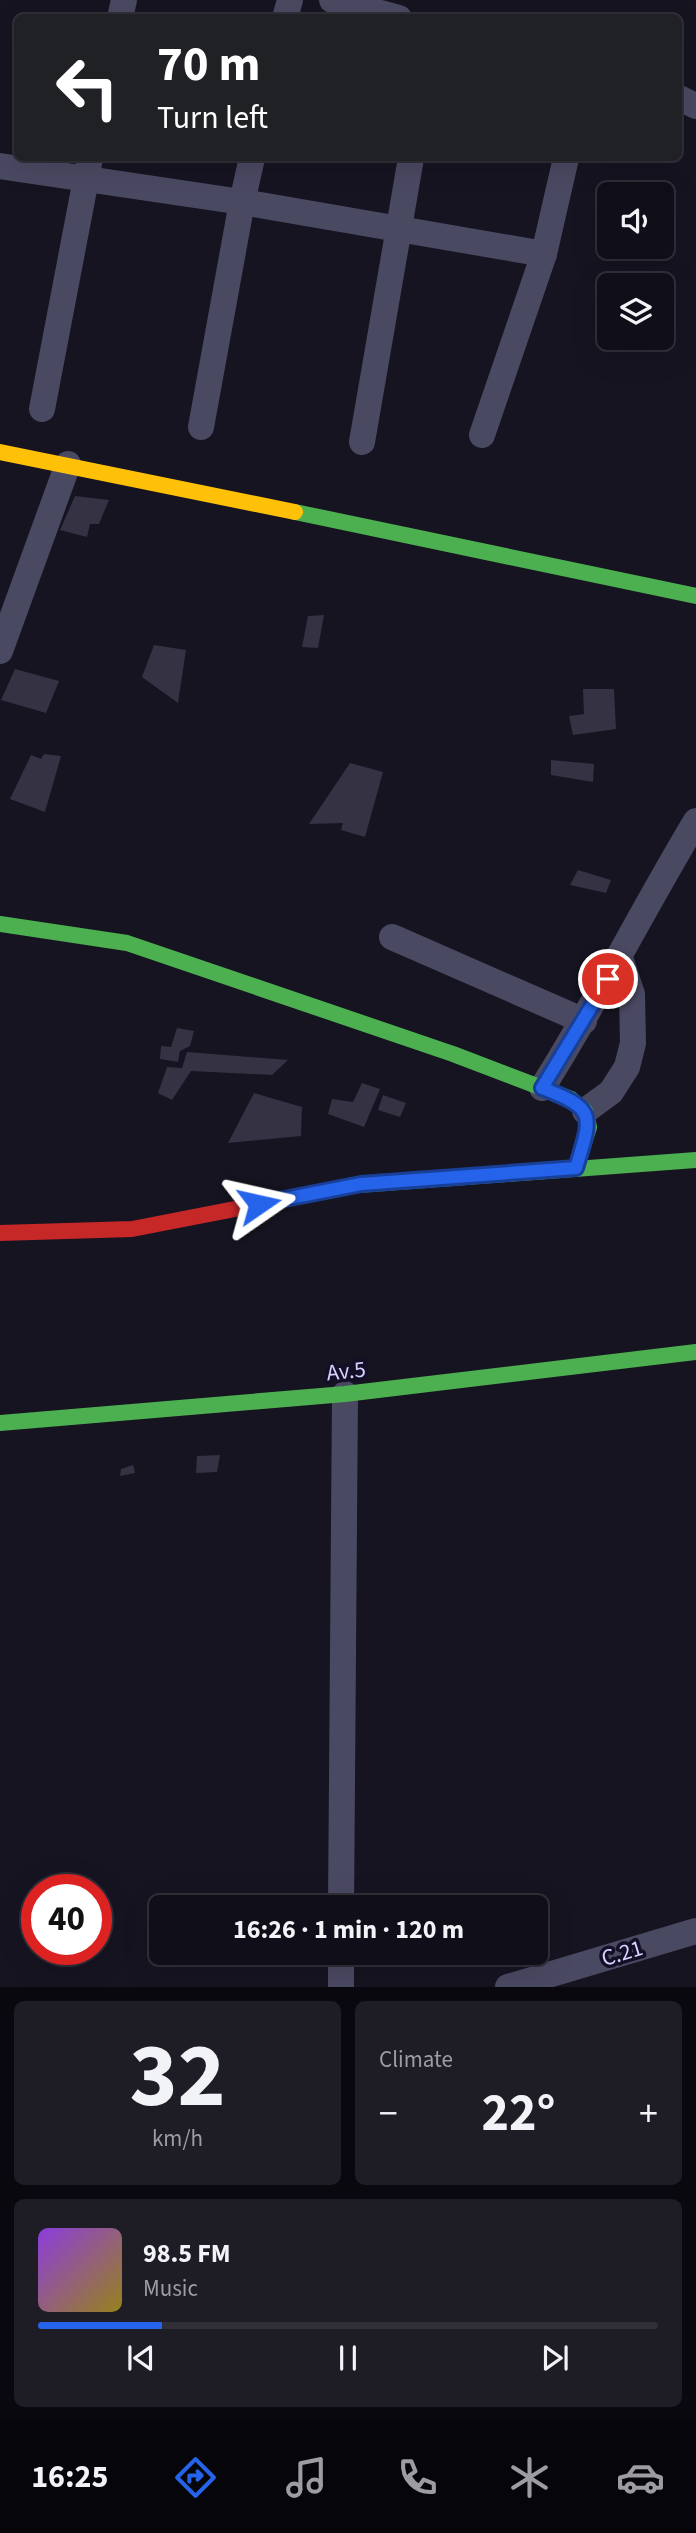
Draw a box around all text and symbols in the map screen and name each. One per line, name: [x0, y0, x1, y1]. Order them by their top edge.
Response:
text: 70 m: [157, 30, 261, 100]
icon: left: [42, 42, 133, 133]
text: Turn left: [157, 95, 268, 141]
map controls: [597, 182, 674, 350]
button: sound: [597, 182, 674, 259]
button: layers: [597, 273, 674, 350]
pin: [578, 949, 638, 1009]
icon: arrive: [589, 960, 627, 998]
position arrow: [222, 1167, 296, 1241]
street label: Av.5: [325, 1353, 367, 1389]
speed limit sign: 40: [21, 1874, 112, 1965]
text: 16:26 · 1 min · 120 m: [233, 1911, 464, 1948]
street label: C.21: [597, 1931, 647, 1975]
text: 32: [129, 2012, 226, 2141]
text: Climate: [379, 2043, 453, 2076]
text: 22°: [482, 2077, 555, 2151]
text: −: [379, 2087, 398, 2141]
text: +: [639, 2087, 658, 2141]
text: km/h: [152, 2122, 203, 2155]
text: 98.5 FM: [143, 2235, 231, 2272]
text: Music: [143, 2272, 198, 2305]
icon: previous: [122, 2339, 160, 2377]
icon: pause: [329, 2339, 367, 2377]
icon: next: [536, 2339, 574, 2377]
icon: directions: [171, 2453, 220, 2502]
icon: music: [282, 2453, 331, 2502]
icon: phone: [393, 2453, 442, 2502]
icon: climate: [505, 2453, 554, 2502]
icon: car: [616, 2453, 665, 2502]
text: 16:25: [31, 2454, 108, 2500]

